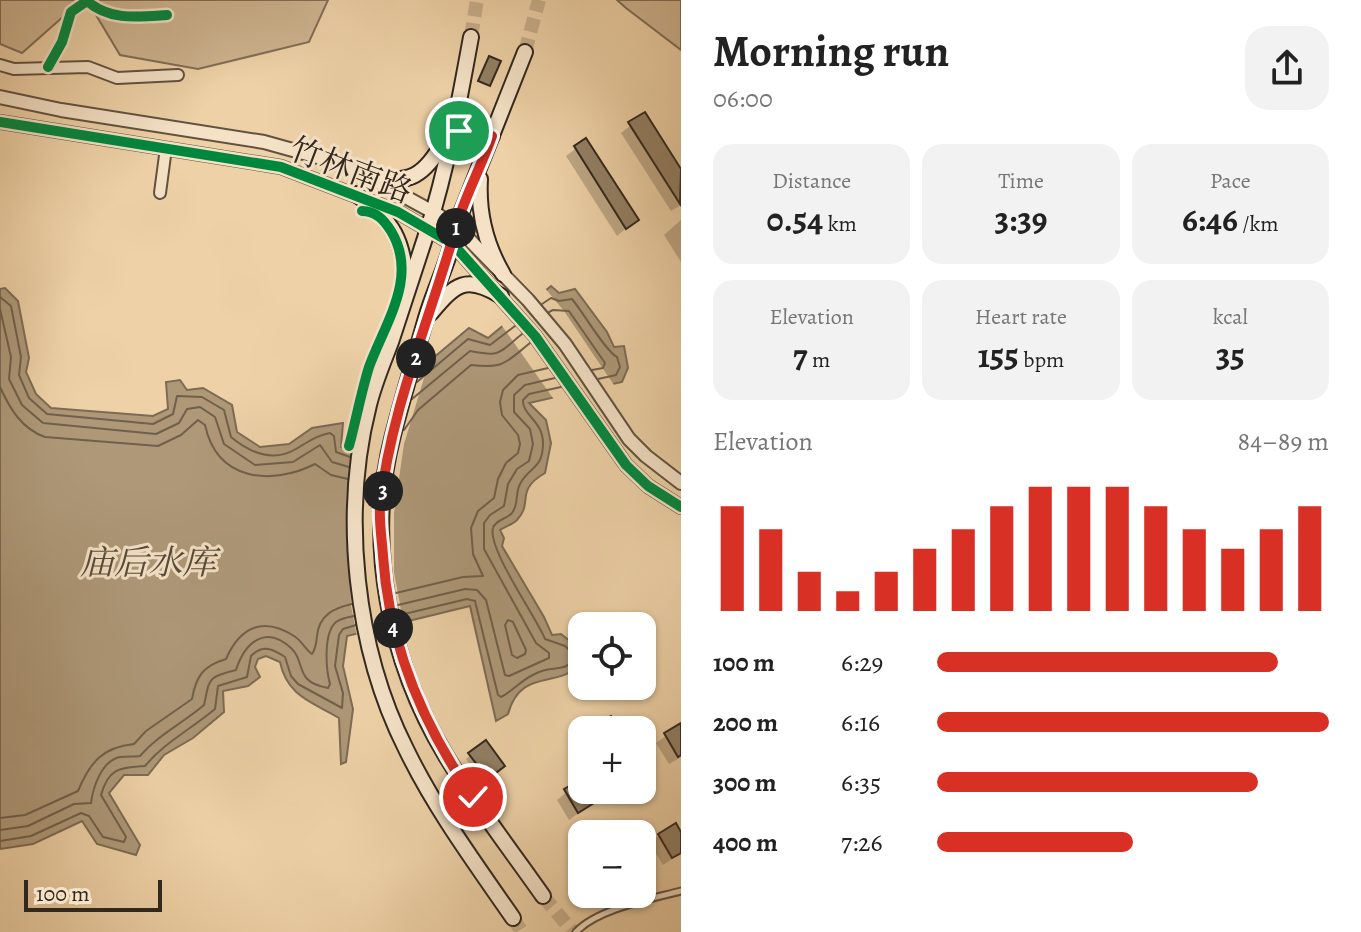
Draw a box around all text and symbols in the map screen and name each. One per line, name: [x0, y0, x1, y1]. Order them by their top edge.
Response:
text: Morning run: [713, 21, 949, 81]
button: share: [1245, 26, 1329, 110]
text: 06:00: [713, 81, 773, 116]
pin: [425, 97, 493, 165]
icon: arrive: [437, 109, 481, 153]
street label: 竹林南路: [283, 127, 419, 213]
text: Distance: [772, 166, 851, 196]
text: Time: [998, 166, 1044, 196]
text: Pace: [1210, 166, 1251, 196]
text: 0.54: [766, 196, 823, 243]
text: 3:39: [994, 196, 1048, 243]
text: 6:46: [1182, 196, 1238, 243]
pin: 1: [436, 208, 476, 248]
text: km: [823, 209, 857, 239]
text: /km: [1238, 209, 1279, 239]
text: 1: [452, 213, 460, 243]
text: Elevation: [769, 302, 854, 332]
text: Heart rate: [975, 302, 1067, 332]
text: kcal: [1213, 302, 1248, 332]
text: 7: [793, 332, 808, 379]
text: 155: [978, 332, 1019, 379]
text: 35: [1216, 332, 1245, 379]
pin: 2: [396, 338, 436, 378]
text: 2: [411, 343, 421, 373]
text: m: [808, 345, 830, 375]
text: bpm: [1019, 345, 1064, 375]
text: Elevation: [713, 424, 813, 459]
text: 84–89 m: [1238, 424, 1329, 459]
pin: 3: [363, 471, 403, 511]
text: 3: [378, 476, 388, 506]
water label: 庙后水库: [80, 539, 221, 586]
pin: 4: [373, 608, 413, 648]
map controls: [568, 612, 656, 908]
button: locate: [568, 612, 656, 700]
text: 4: [388, 613, 398, 643]
text: 100 m: [713, 645, 775, 680]
text: 6:29: [841, 645, 883, 680]
text: 200 m: [713, 705, 778, 740]
text: 6:16: [841, 705, 880, 740]
button: +: [568, 716, 656, 804]
pin: [439, 763, 507, 831]
text: 300 m: [713, 765, 777, 800]
text: 6:35: [841, 765, 881, 800]
icon: check: [451, 775, 495, 819]
button: −: [568, 820, 656, 908]
text: 400 m: [713, 825, 778, 860]
text: 7:26: [841, 825, 882, 860]
scale bar: [24, 876, 162, 912]
text: 100 m: [36, 879, 90, 909]

